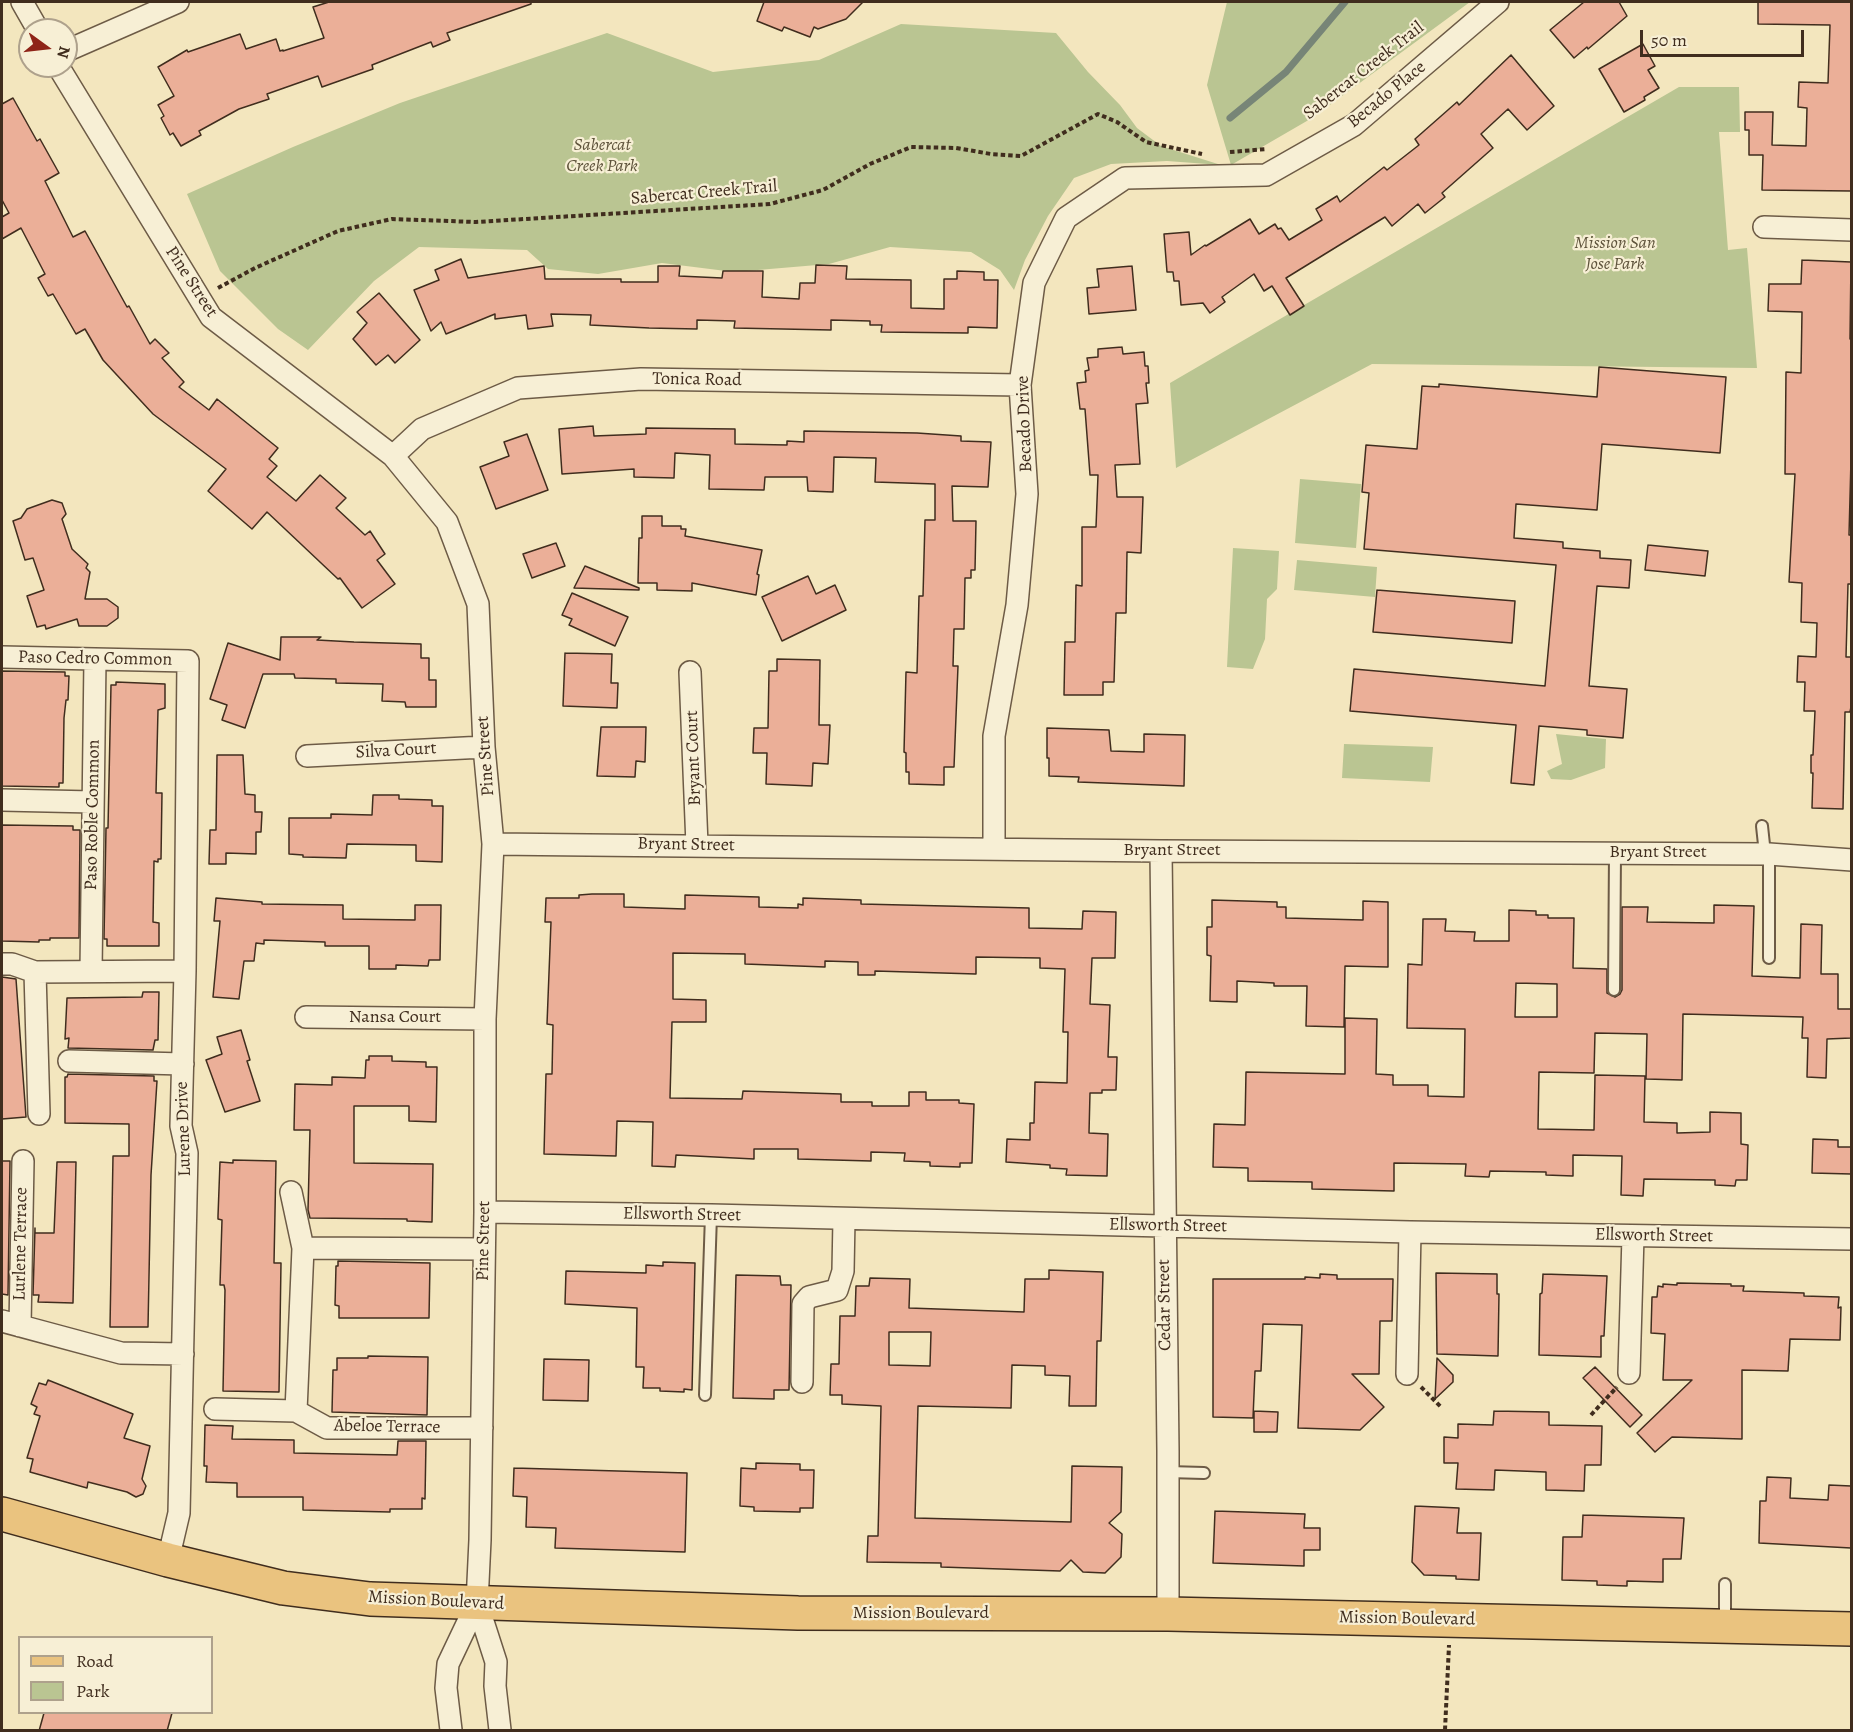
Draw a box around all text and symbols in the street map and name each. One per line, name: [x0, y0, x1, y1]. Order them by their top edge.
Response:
street label: Sabercat Creek Trail: [1299, 17, 1429, 125]
north arrow: [18, 18, 78, 78]
scale bar: [1643, 18, 1806, 56]
text: 50 m: [1651, 28, 1687, 52]
text: N: [51, 44, 76, 61]
street label: Becado Place: [1343, 57, 1431, 133]
park label: Sabercat Creek Park: [566, 135, 638, 178]
street label: Sabercat Creek Trail: [630, 176, 778, 210]
park label: Mission San Jose Park: [1574, 233, 1656, 276]
street label: Pine Street: [160, 242, 222, 322]
street label: Tonica Road: [652, 368, 742, 392]
street label: Becado Drive: [1013, 375, 1037, 473]
street label: Paso Cedro Common: [18, 647, 172, 671]
street label: Bryant Court: [682, 710, 706, 806]
street label: Pine Street: [472, 715, 500, 797]
street label: Silva Court: [355, 738, 437, 764]
street label: Paso Roble Common: [81, 739, 105, 891]
street label: Bryant Street: [637, 833, 735, 857]
street label: Bryant Street: [1123, 840, 1221, 862]
street label: Bryant Street: [1609, 842, 1707, 864]
street label: Nansa Court: [349, 1007, 441, 1029]
street label: Lurene Drive: [172, 1081, 196, 1177]
street label: Lurlene Terrace: [9, 1187, 33, 1301]
street label: Pine Street: [472, 1201, 496, 1281]
street label: Ellsworth Street: [623, 1203, 741, 1227]
street label: Ellsworth Street: [1109, 1214, 1227, 1238]
street label: Ellsworth Street: [1595, 1224, 1713, 1248]
street label: Cedar Street: [1153, 1259, 1177, 1351]
street label: Abeloe Terrace: [334, 1415, 440, 1439]
street label: Mission Boulevard: [367, 1587, 505, 1615]
street label: Mission Boulevard: [853, 1603, 989, 1625]
street label: Mission Boulevard: [1339, 1607, 1475, 1631]
legend: [18, 1636, 213, 1714]
text: Road: [76, 1649, 113, 1673]
text: Park: [76, 1679, 110, 1703]

